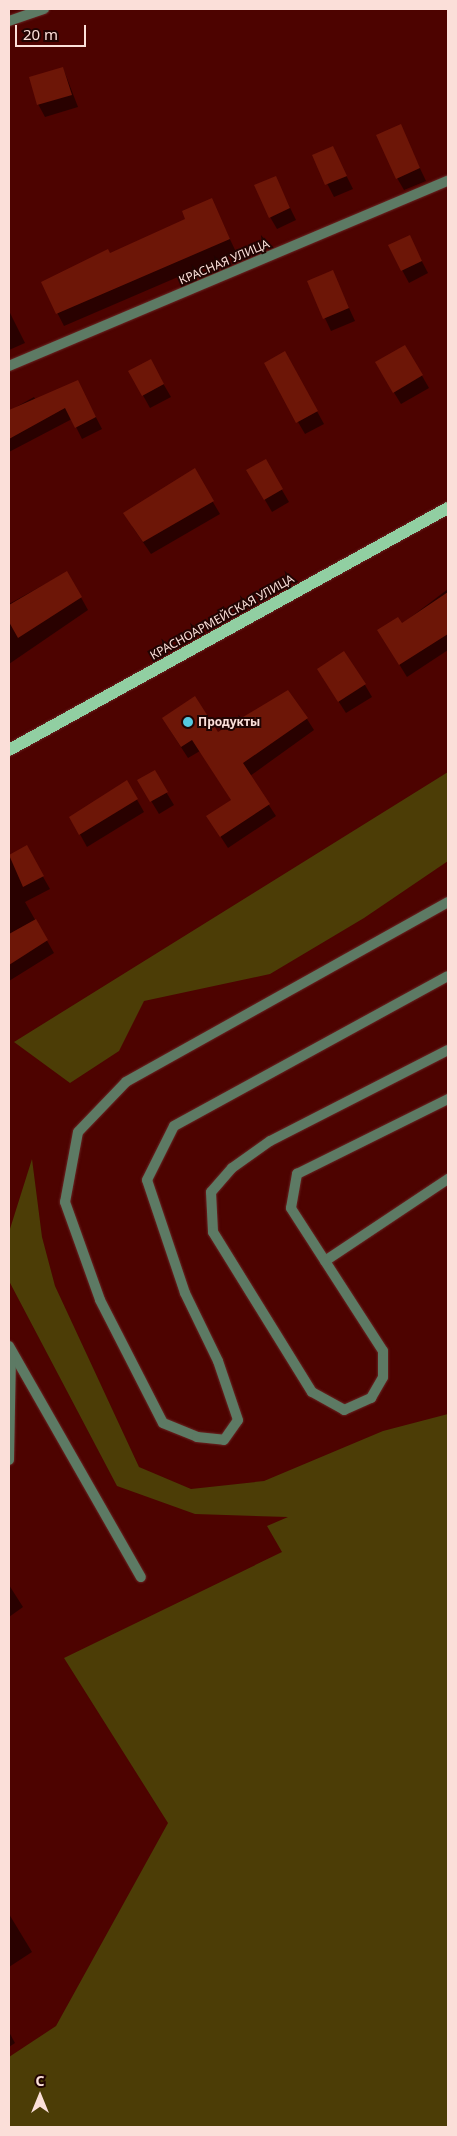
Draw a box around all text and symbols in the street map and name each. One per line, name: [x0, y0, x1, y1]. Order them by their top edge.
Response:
scale bar: [18, 15, 89, 47]
text: 20 m: [23, 24, 58, 44]
street label: КРАСНАЯ УЛИЦА: [177, 236, 271, 288]
street label: КРАСНОАРМЕЙСКАЯ УЛИЦА: [147, 571, 297, 663]
place label: Продукты: [198, 715, 260, 729]
marker: Продукты: [182, 716, 194, 728]
north arrow: [15, 2071, 65, 2121]
text: С: [35, 2071, 45, 2090]

